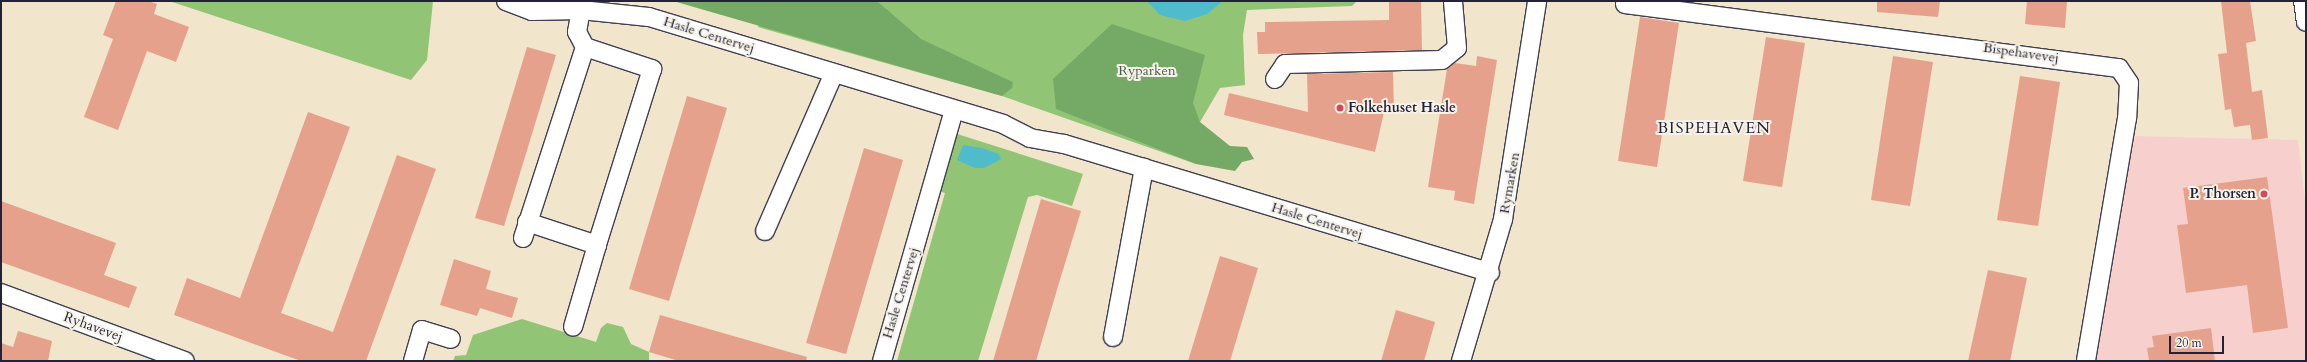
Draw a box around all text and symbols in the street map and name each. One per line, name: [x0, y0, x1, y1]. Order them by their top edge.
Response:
street label: Hasle Centervej: [661, 13, 757, 57]
street label: Bispehavevej: [1982, 39, 2060, 67]
park label: Ryparken: [1118, 63, 1176, 79]
place label: Folkehuset Hasle: [1348, 100, 1456, 116]
marker: Folkehuset Hasle: [1335, 103, 1345, 113]
district label: BISPEHAVEN: [1657, 118, 1771, 138]
street label: Rymarken: [1496, 151, 1524, 215]
place label: P. Thorsen: [2189, 186, 2256, 202]
marker: P. Thorsen: [2259, 189, 2269, 199]
street label: Hasle Centervej: [1269, 199, 1365, 243]
street label: Hasle Centervej: [879, 245, 923, 341]
street label: Ryhavevej: [61, 309, 125, 345]
scale bar: [2171, 328, 2226, 354]
text: 20 m: [2176, 335, 2202, 351]

